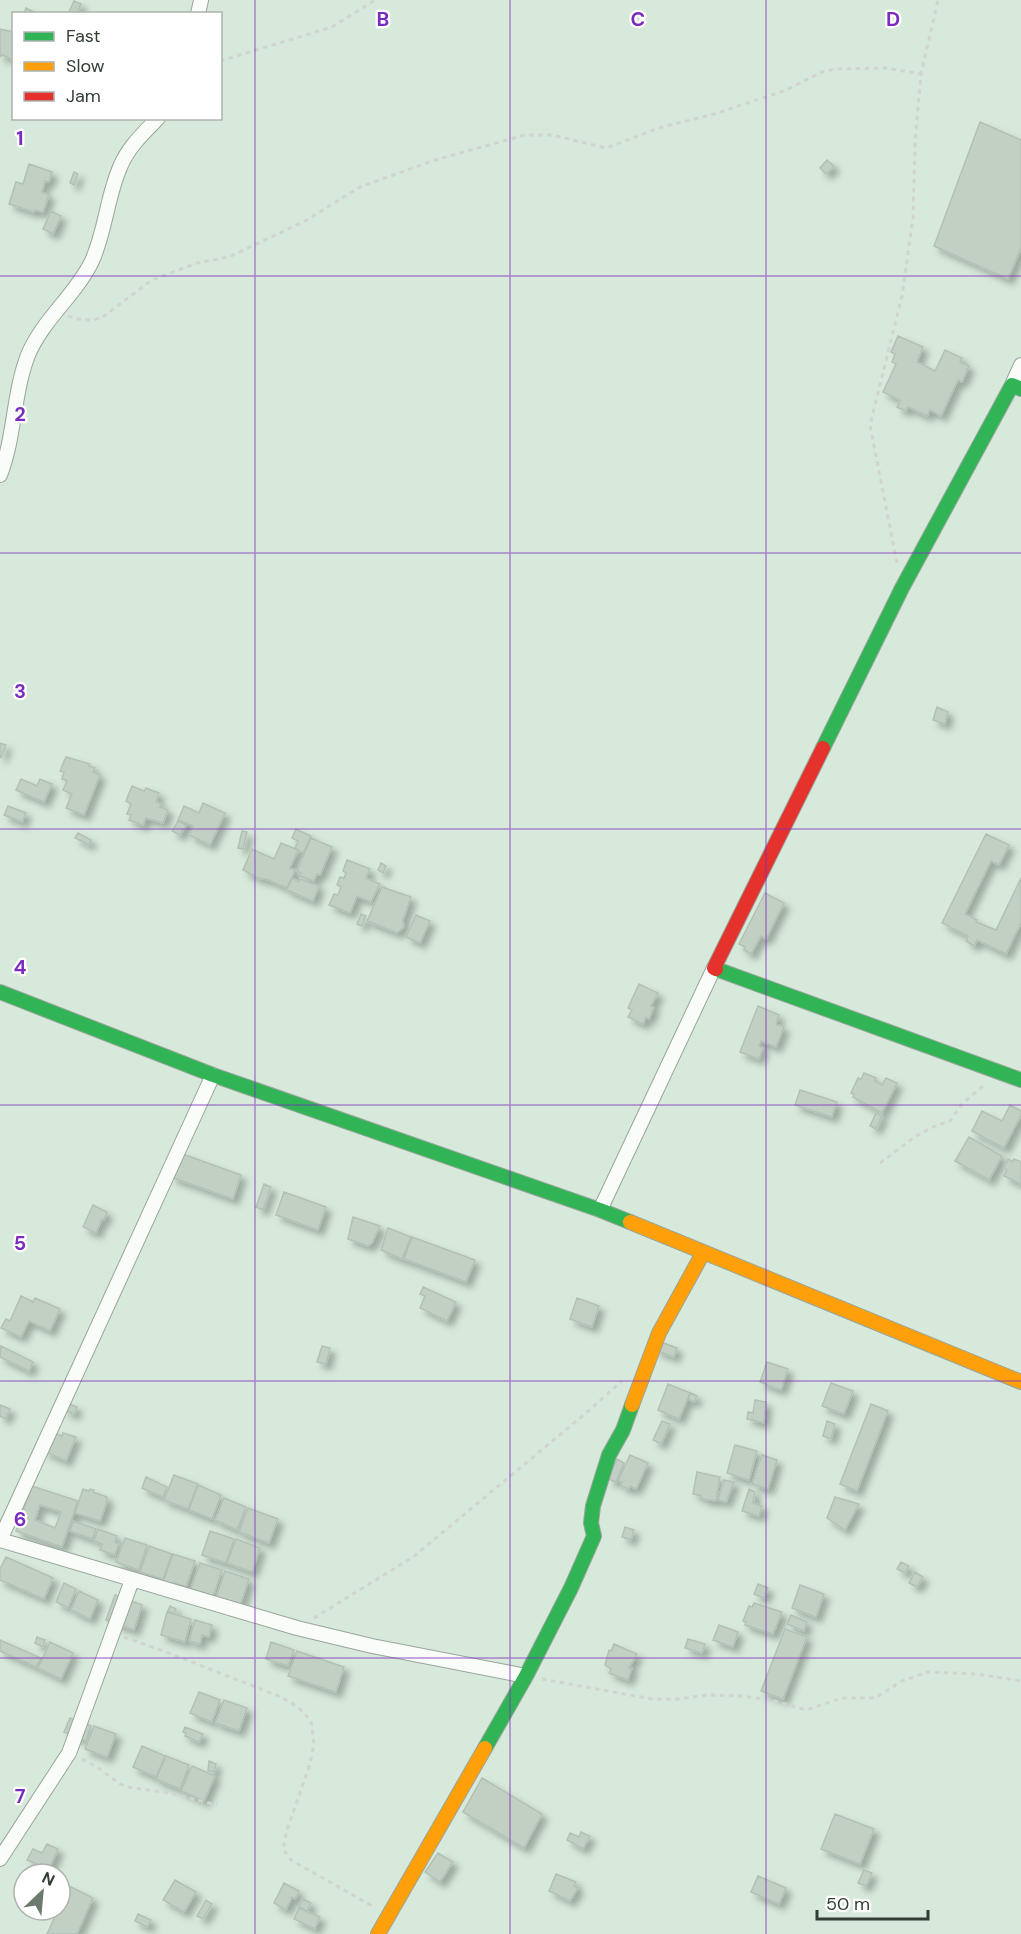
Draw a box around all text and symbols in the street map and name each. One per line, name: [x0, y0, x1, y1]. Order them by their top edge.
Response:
text: B: [377, 6, 389, 32]
text: C: [631, 6, 645, 32]
text: D: [886, 6, 900, 32]
legend: [12, 12, 222, 120]
text: Fast: [66, 24, 101, 48]
text: Slow: [66, 54, 105, 78]
text: Jam: [66, 84, 101, 108]
text: 1: [16, 125, 24, 151]
text: 2: [14, 401, 26, 427]
text: 3: [14, 678, 26, 704]
text: 4: [14, 954, 27, 980]
text: 5: [14, 1230, 26, 1256]
text: 6: [14, 1506, 26, 1532]
text: 7: [15, 1783, 26, 1809]
north arrow: [12, 1862, 72, 1922]
text: N: [39, 1867, 58, 1891]
scale bar: [817, 1883, 928, 1921]
text: 50 m: [826, 1892, 870, 1916]

